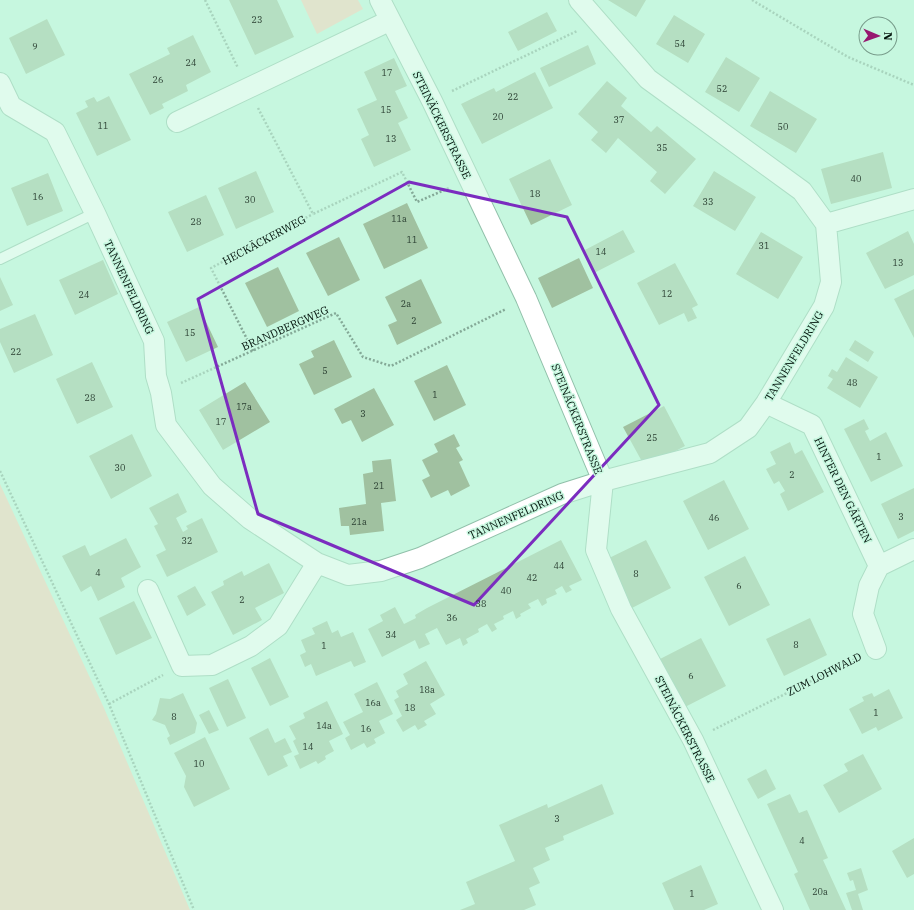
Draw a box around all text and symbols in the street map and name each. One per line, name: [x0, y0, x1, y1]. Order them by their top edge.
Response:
house number: 23: [252, 14, 262, 25]
north arrow: [858, 16, 898, 56]
text: N: [881, 32, 895, 41]
house number: 54: [675, 38, 685, 49]
house number: 9: [32, 41, 38, 52]
house number: 24: [186, 57, 196, 68]
house number: 17: [382, 67, 392, 78]
street label: STEINÄCKERSTRASSE: [410, 69, 474, 181]
house number: 26: [153, 74, 163, 85]
house number: 52: [717, 83, 727, 94]
house number: 22: [508, 91, 518, 102]
house number: 15: [381, 104, 391, 115]
house number: 20: [493, 111, 503, 122]
house number: 37: [614, 114, 624, 125]
house number: 11: [98, 120, 108, 131]
house number: 50: [778, 121, 788, 132]
house number: 13: [386, 133, 396, 144]
house number: 35: [657, 142, 667, 153]
house number: 40: [851, 173, 861, 184]
house number: 18: [530, 188, 540, 199]
house number: 16: [33, 191, 43, 202]
house number: 30: [245, 194, 255, 205]
house number: 33: [703, 196, 713, 207]
street label: HECKÄCKERWEG: [220, 212, 308, 268]
house number: 11a: [391, 213, 407, 224]
house number: 28: [191, 216, 201, 227]
house number: 11: [407, 234, 417, 245]
street label: TANNENFELDRING: [101, 237, 157, 337]
house number: 31: [759, 240, 769, 251]
house number: 14: [596, 246, 606, 257]
house number: 13: [893, 257, 903, 268]
house number: 12: [662, 288, 672, 299]
house number: 24: [79, 289, 89, 300]
house number: 2a: [401, 298, 411, 309]
street label: BRANDBERGWEG: [239, 302, 331, 353]
street label: TANNENFELDRING: [762, 308, 826, 404]
house number: 2: [411, 315, 417, 326]
house number: 15: [185, 327, 195, 338]
house number: 22: [11, 346, 21, 357]
street label: STEINÄCKERSTRASSE: [548, 362, 606, 476]
house number: 5: [322, 365, 328, 376]
house number: 48: [847, 377, 857, 388]
house number: 1: [432, 389, 438, 400]
house number: 28: [85, 392, 95, 403]
house number: 17a: [236, 401, 252, 412]
house number: 3: [360, 408, 366, 419]
house number: 17: [216, 416, 226, 427]
house number: 25: [647, 432, 657, 443]
street label: HINTER DEN GÄRTEN: [811, 435, 875, 546]
house number: 1: [876, 451, 882, 462]
house number: 30: [115, 462, 125, 473]
house number: 2: [789, 469, 795, 480]
house number: 21: [374, 480, 384, 491]
street label: TANNENFELDRING: [466, 488, 566, 542]
house number: 3: [898, 511, 904, 522]
house number: 46: [709, 512, 719, 523]
house number: 21a: [351, 516, 367, 527]
house number: 32: [182, 535, 192, 546]
house number: 44: [554, 560, 564, 571]
house number: 4: [95, 567, 101, 578]
house number: 8: [633, 568, 639, 579]
house number: 42: [527, 572, 537, 583]
house number: 6: [736, 580, 742, 591]
house number: 40: [501, 585, 511, 596]
house number: 2: [239, 594, 245, 605]
house number: 38: [476, 598, 486, 609]
house number: 36: [447, 612, 457, 623]
house number: 34: [386, 629, 396, 640]
house number: 8: [793, 639, 799, 650]
house number: 1: [321, 640, 327, 651]
street label: ZUM LOHWALD: [784, 649, 864, 699]
house number: 6: [688, 670, 694, 681]
street label: STEINÄCKERSTRASSE: [652, 673, 718, 785]
house number: 18a: [419, 684, 435, 695]
house number: 16a: [365, 697, 381, 708]
house number: 18: [405, 702, 415, 713]
house number: 1: [873, 707, 879, 718]
house number: 8: [171, 711, 177, 722]
house number: 14a: [316, 720, 332, 731]
house number: 16: [361, 723, 371, 734]
house number: 14: [303, 741, 313, 752]
house number: 10: [194, 758, 204, 769]
house number: 3: [554, 813, 560, 824]
house number: 4: [799, 835, 805, 846]
house number: 20a: [812, 886, 828, 897]
house number: 1: [689, 888, 695, 899]

